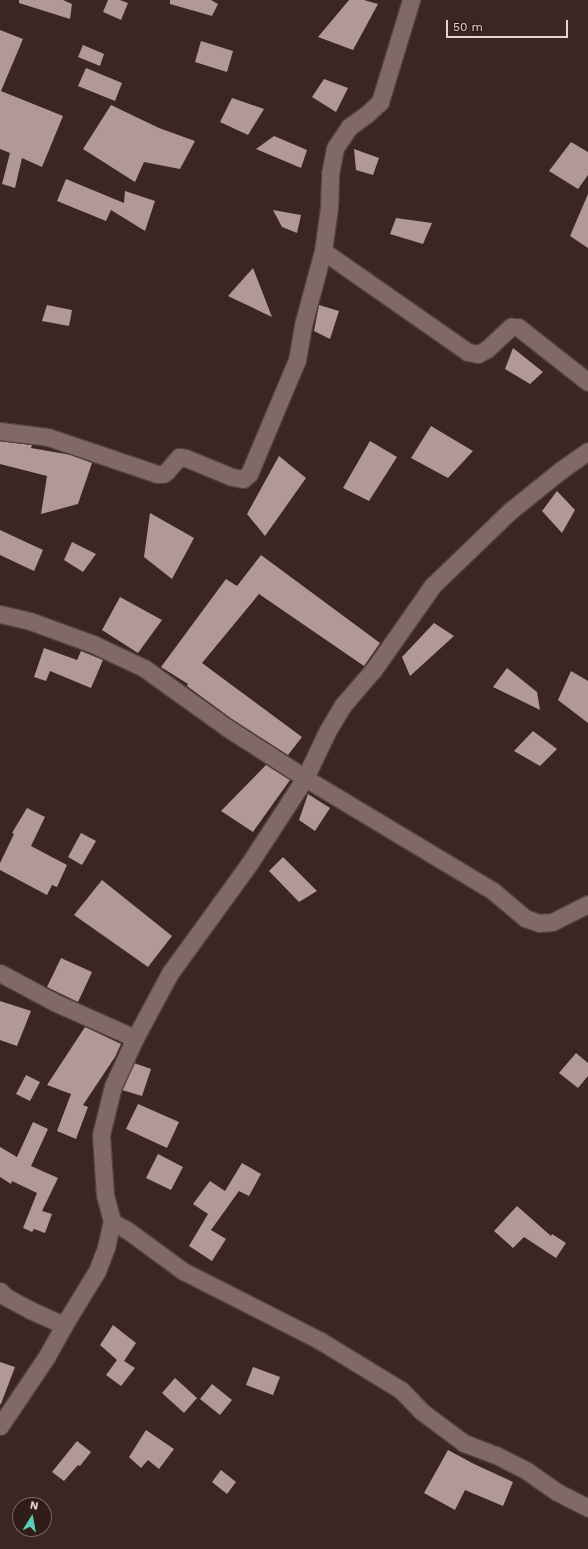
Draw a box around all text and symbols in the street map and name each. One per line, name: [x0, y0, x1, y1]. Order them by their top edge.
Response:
scale bar: [448, 12, 570, 38]
text: 50 m: [453, 20, 483, 34]
north arrow: [12, 1497, 52, 1537]
text: N: [29, 1499, 39, 1513]

